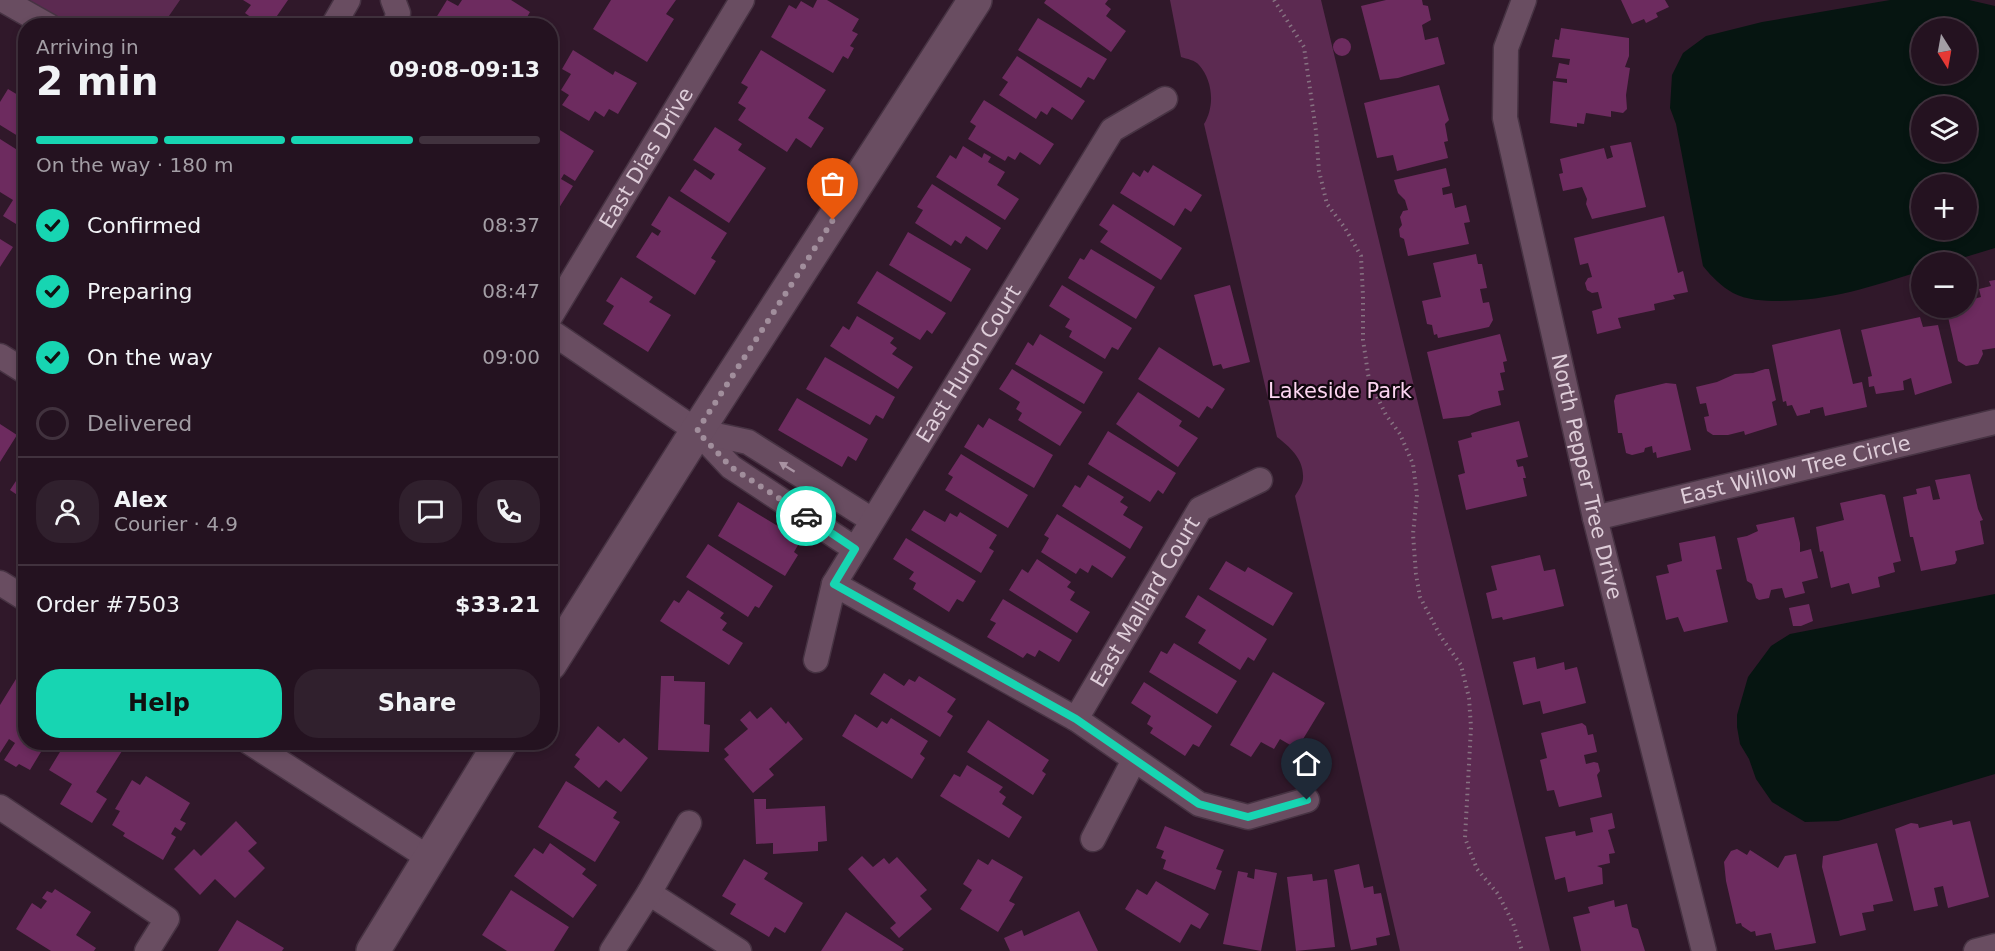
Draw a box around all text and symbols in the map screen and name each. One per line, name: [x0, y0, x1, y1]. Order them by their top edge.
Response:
north arrow: [1911, 18, 1977, 84]
map controls: [1911, 18, 1977, 318]
text: Arriving in: [36, 35, 139, 59]
text: 09:08–09:13: [389, 57, 540, 82]
text: 2 min: [36, 59, 158, 104]
street label: East Dias Drive: [595, 83, 698, 233]
button: layers: [1911, 96, 1977, 162]
text: On the way · 180 m: [36, 153, 234, 177]
pin: [807, 158, 858, 220]
icon: bag: [816, 167, 849, 200]
button: +: [1911, 174, 1977, 240]
icon: check: [36, 209, 69, 242]
text: Confirmed: [87, 213, 201, 238]
text: 08:37: [482, 213, 540, 237]
button: −: [1911, 252, 1977, 318]
icon: check: [36, 275, 69, 308]
text: Preparing: [87, 279, 193, 304]
text: 08:47: [482, 279, 540, 303]
street label: East Huron Court: [911, 281, 1026, 447]
icon: check: [36, 341, 69, 374]
text: On the way: [87, 345, 213, 370]
text: 09:00: [482, 345, 540, 369]
street label: North Pepper Tree Drive: [1546, 351, 1627, 602]
park label: Lakeside Park: [1268, 379, 1413, 403]
text: Delivered: [87, 411, 192, 436]
street label: East Willow Tree Circle: [1678, 431, 1913, 509]
one-way arrow: [779, 462, 795, 473]
button: person: [36, 480, 99, 543]
button: chat: [399, 480, 462, 543]
button: phone: [477, 480, 540, 543]
courier: [776, 486, 836, 546]
text: Alex: [114, 487, 168, 512]
icon: car: [790, 500, 823, 533]
text: Courier · 4.9: [114, 512, 238, 536]
street label: East Mallard Court: [1086, 512, 1205, 691]
text: Order #7503: [36, 592, 180, 617]
text: $33.21: [455, 592, 540, 617]
button: Help: [36, 669, 282, 738]
button: Share: [294, 669, 540, 738]
pin: [1281, 738, 1332, 800]
icon: home: [1290, 747, 1323, 780]

